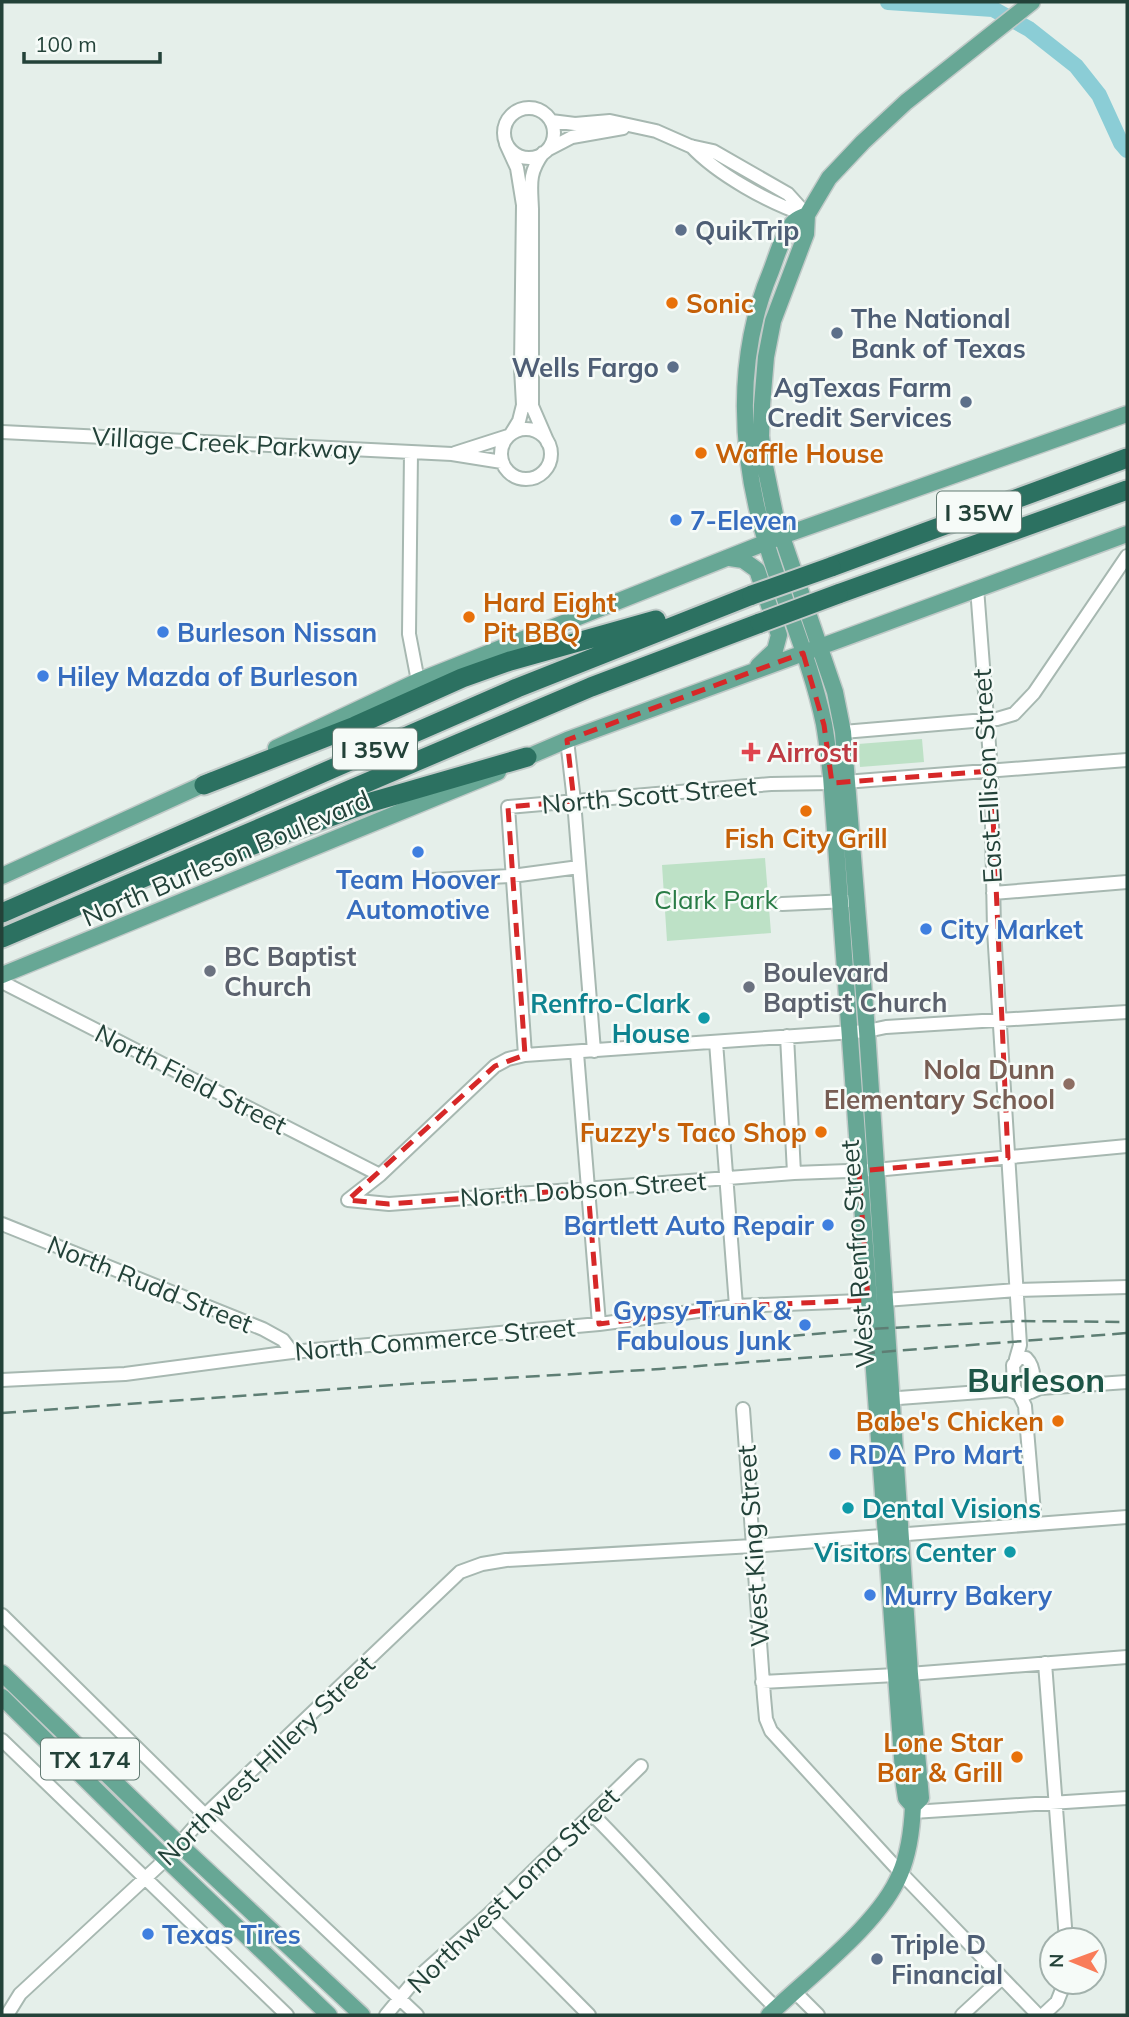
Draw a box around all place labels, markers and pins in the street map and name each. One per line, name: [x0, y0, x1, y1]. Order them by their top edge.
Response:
place label: QuikTrip: [695, 214, 799, 247]
marker: QuikTrip: [673, 222, 689, 238]
place label: Sonic: [686, 287, 754, 320]
marker: Sonic: [664, 295, 680, 311]
place label: The National Bank of Texas: [851, 302, 1026, 365]
marker: The National Bank of Texas: [829, 325, 845, 341]
place label: Wells Fargo: [511, 351, 659, 384]
marker: Wells Fargo: [665, 359, 681, 375]
place label: AgTexas Farm Credit Services: [767, 371, 952, 434]
marker: AgTexas Farm Credit Services: [958, 394, 974, 410]
place label: Waffle House: [715, 437, 884, 470]
marker: Waffle House: [693, 445, 709, 461]
place label: 7-Eleven: [690, 504, 797, 537]
marker: 7-Eleven: [668, 512, 684, 528]
place label: Hard Eight Pit BBQ: [483, 586, 617, 649]
marker: Hard Eight Pit BBQ: [461, 609, 477, 625]
place label: Burleson Nissan: [177, 616, 377, 649]
marker: Burleson Nissan: [155, 624, 171, 640]
place label: Hiley Mazda of Burleson: [57, 660, 358, 693]
marker: Hiley Mazda of Burleson: [35, 668, 51, 684]
place label: Airrosti: [767, 736, 858, 769]
marker: Airrosti: [741, 742, 761, 762]
marker: Fish City Grill: [798, 803, 814, 819]
place label: Fish City Grill: [724, 822, 888, 855]
marker: Team Hoover Automotive: [410, 844, 426, 860]
place label: Team Hoover Automotive: [336, 863, 501, 926]
place label: City Market: [940, 913, 1083, 946]
marker: City Market: [918, 921, 934, 937]
place label: BC Baptist Church: [224, 940, 356, 1003]
place label: Boulevard Baptist Church: [763, 956, 947, 1019]
marker: BC Baptist Church: [202, 963, 218, 979]
marker: Boulevard Baptist Church: [741, 979, 757, 995]
place label: Renfro-Clark House: [530, 987, 691, 1050]
marker: Renfro-Clark House: [696, 1010, 712, 1026]
place label: Nola Dunn Elementary School: [824, 1053, 1055, 1116]
marker: Nola Dunn Elementary School: [1061, 1076, 1077, 1092]
place label: Fuzzy's Taco Shop: [580, 1116, 807, 1149]
marker: Fuzzy's Taco Shop: [813, 1124, 829, 1140]
place label: Bartlett Auto Repair: [563, 1209, 815, 1242]
marker: Bartlett Auto Repair: [820, 1217, 836, 1233]
place label: Gypsy Trunk & Fabulous Junk: [613, 1294, 792, 1357]
marker: Gypsy Trunk & Fabulous Junk: [797, 1317, 813, 1333]
place label: Babe's Chicken: [856, 1405, 1044, 1438]
marker: Babe's Chicken: [1050, 1413, 1066, 1429]
place label: RDA Pro Mart: [849, 1438, 1023, 1471]
marker: RDA Pro Mart: [827, 1446, 843, 1462]
place label: Dental Visions: [862, 1492, 1041, 1525]
marker: Dental Visions: [840, 1500, 856, 1516]
place label: Visitors Center: [813, 1536, 997, 1569]
marker: Visitors Center: [1002, 1544, 1018, 1560]
place label: Murry Bakery: [884, 1579, 1053, 1612]
marker: Murry Bakery: [862, 1587, 878, 1603]
place label: Lone Star Bar & Grill: [877, 1726, 1004, 1789]
marker: Lone Star Bar & Grill: [1009, 1749, 1025, 1765]
place label: Texas Tires: [162, 1918, 301, 1951]
marker: Texas Tires: [140, 1926, 156, 1942]
place label: Triple D Financial: [891, 1928, 1003, 1991]
marker: Triple D Financial: [869, 1951, 885, 1967]

